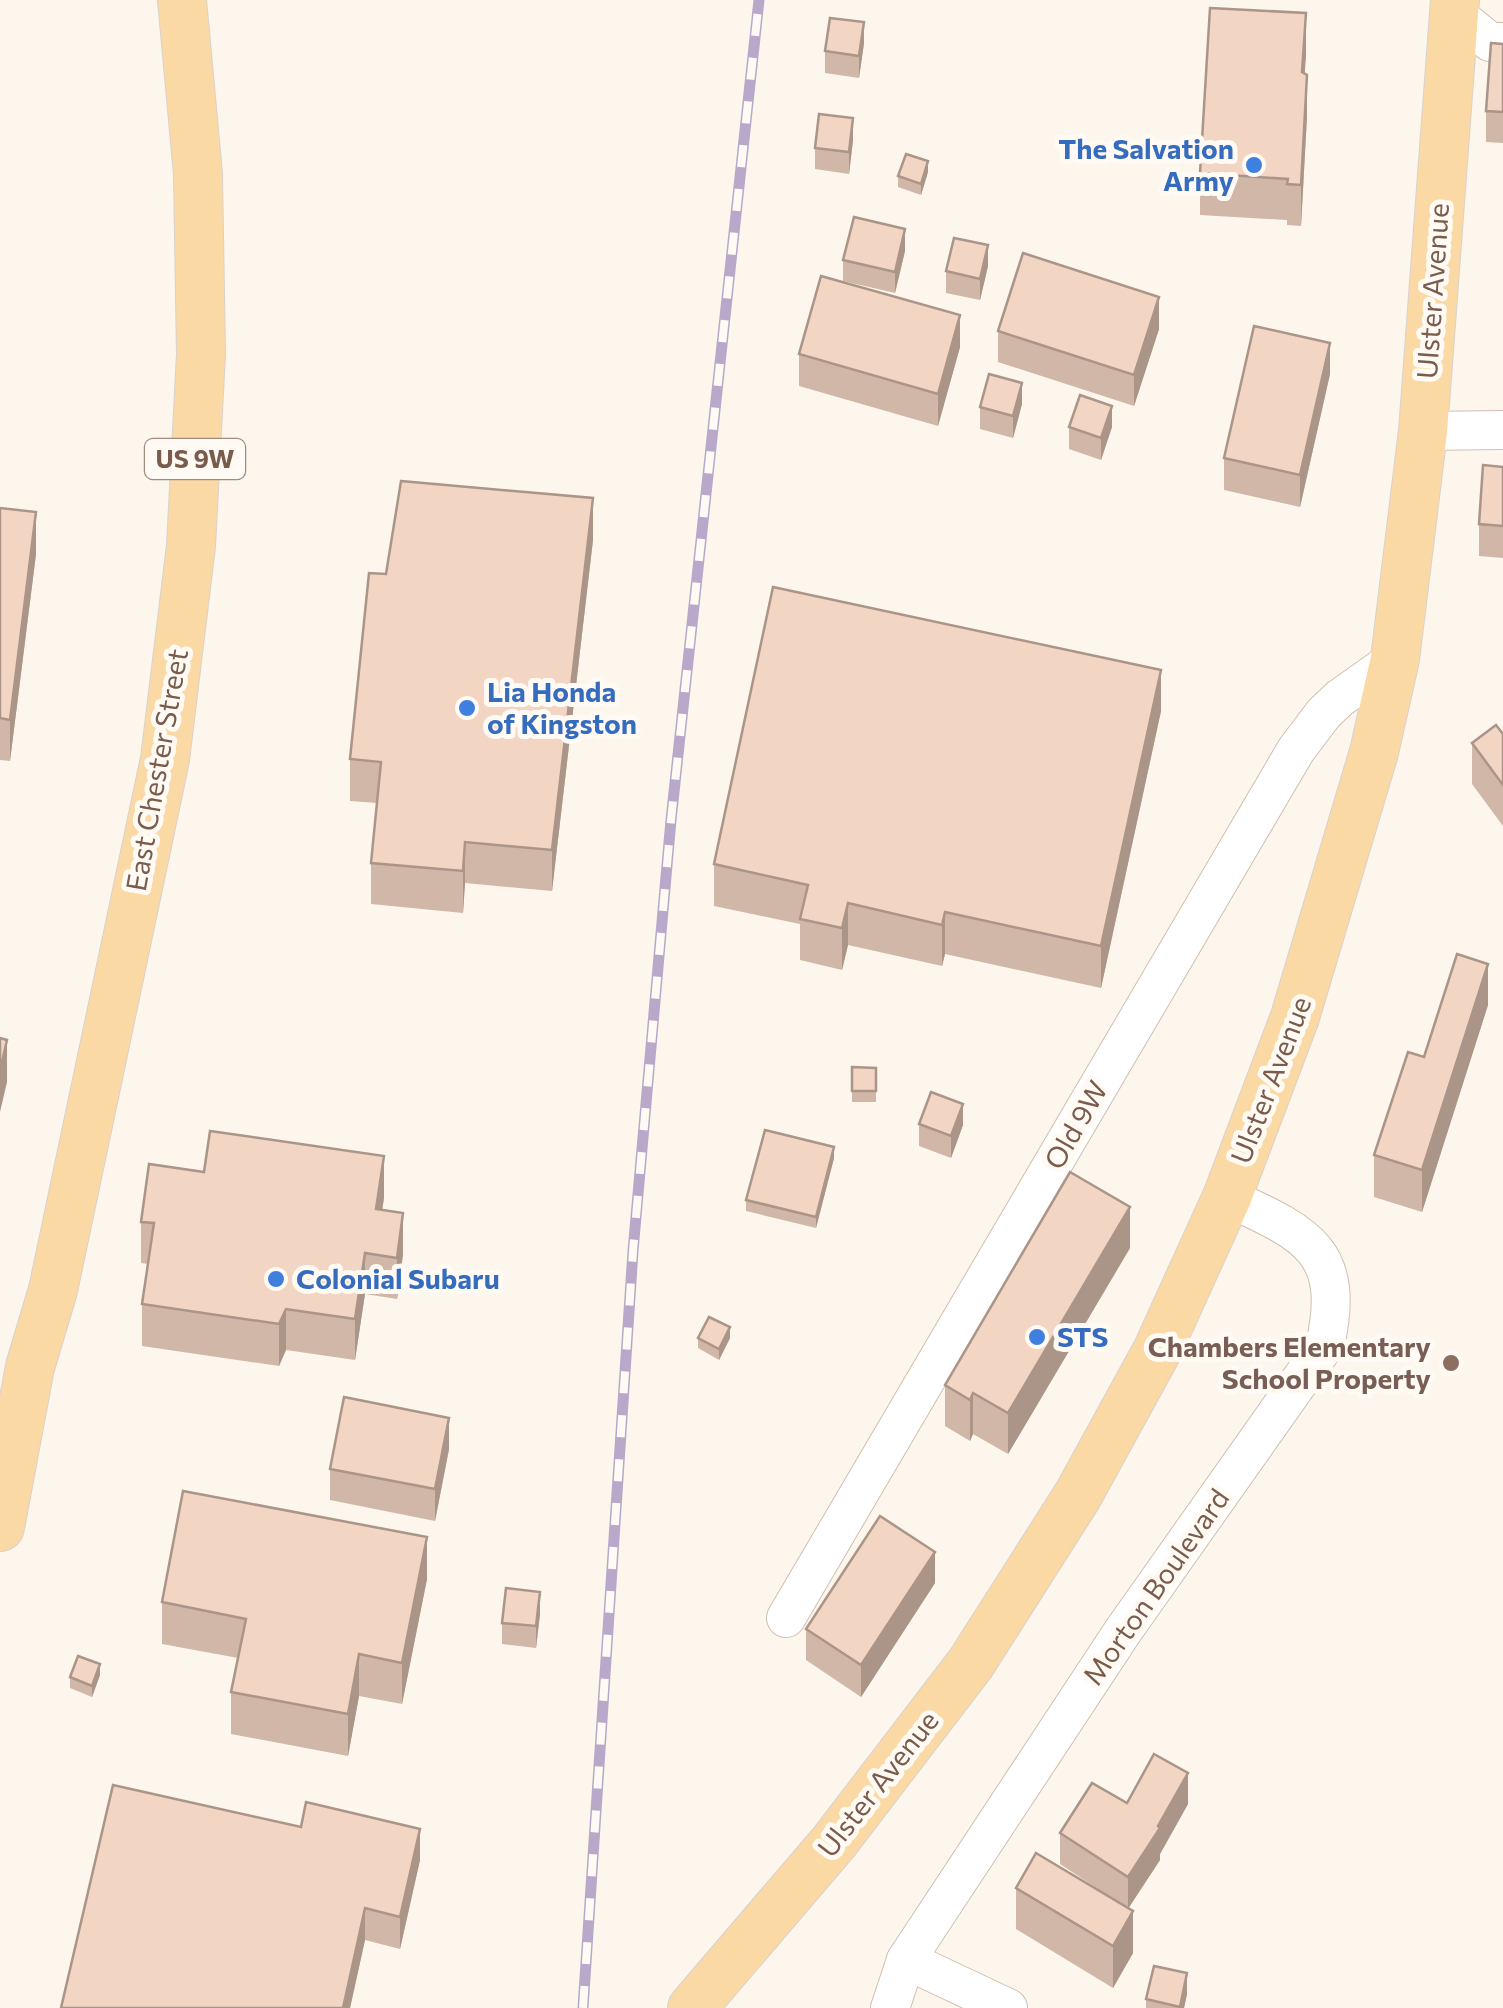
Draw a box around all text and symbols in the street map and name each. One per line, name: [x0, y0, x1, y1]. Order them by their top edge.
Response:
place label: The Salvation Army: [1058, 131, 1234, 197]
marker: The Salvation Army: [1243, 154, 1265, 176]
street label: Ulster Avenue: [1409, 202, 1455, 380]
road number: US 9W: [145, 439, 245, 479]
street label: East Chester Street: [118, 646, 194, 894]
place label: Lia Honda of Kingston: [487, 674, 637, 740]
marker: Lia Honda of Kingston: [456, 697, 478, 719]
street label: Ulster Avenue: [1223, 991, 1318, 1168]
street label: Old 9W: [1036, 1074, 1114, 1175]
place label: Colonial Subaru: [296, 1261, 500, 1295]
marker: Colonial Subaru: [265, 1268, 287, 1290]
place label: STS: [1057, 1319, 1108, 1353]
marker: STS: [1026, 1326, 1048, 1348]
place label: Chambers Elementary School Property: [1148, 1329, 1431, 1395]
marker: Chambers Elementary School Property: [1440, 1352, 1462, 1374]
street label: Morton Boulevard: [1075, 1482, 1236, 1691]
street label: Ulster Avenue: [810, 1704, 945, 1863]

